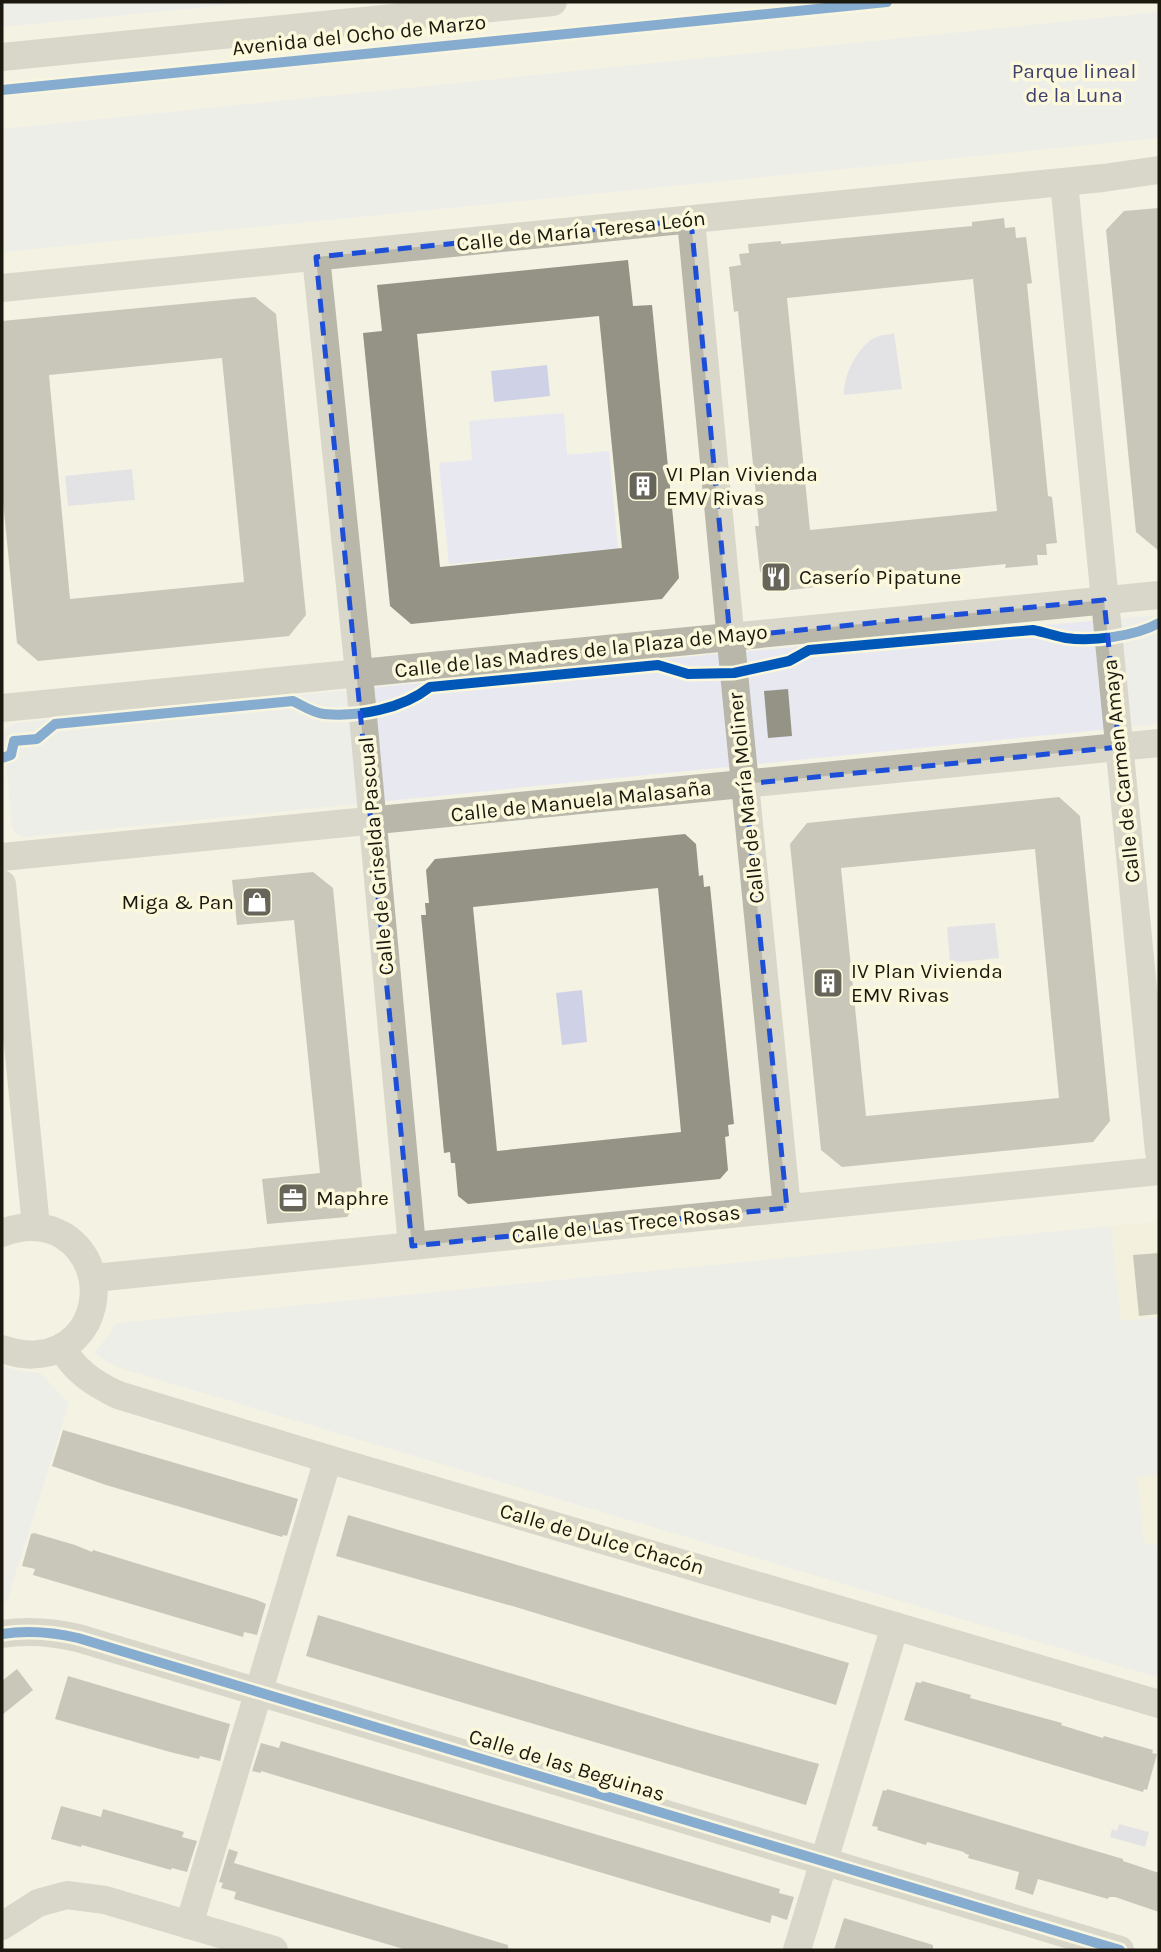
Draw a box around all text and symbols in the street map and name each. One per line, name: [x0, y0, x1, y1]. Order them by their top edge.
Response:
street label: Avenida del Ocho de Marzo: [231, 10, 487, 60]
park label: Parque lineal de la Luna: [1012, 59, 1136, 107]
street label: Calle de María Teresa León: [455, 206, 707, 256]
place label: VI Plan Vivienda EMV Rivas: [666, 462, 818, 510]
building icon: VI Plan Vivienda EMV Rivas: [626, 469, 660, 503]
restaurant icon: Caserío Pipatune: [759, 560, 793, 594]
place label: Caserío Pipatune: [799, 565, 961, 589]
street label: Calle de las Madres de la Plaza de Mayo: [393, 619, 769, 683]
street label: Calle de Carmen Amaya: [1097, 658, 1145, 884]
street label: Calle de María Moliner: [723, 691, 769, 905]
street label: Calle de Griselda Pascual: [354, 736, 398, 976]
street label: Calle de Manuela Malasaña: [450, 775, 712, 827]
shop icon: Miga & Pan: [240, 885, 274, 919]
place label: Miga & Pan: [122, 890, 234, 914]
place label: IV Plan Vivienda EMV Rivas: [851, 959, 1003, 1007]
building icon: IV Plan Vivienda EMV Rivas: [811, 966, 845, 1000]
office icon: Maphre: [276, 1181, 310, 1215]
place label: Maphre: [316, 1186, 389, 1210]
street label: Calle de Las Trece Rosas: [511, 1200, 741, 1248]
street label: Calle de Dulce Chacón: [497, 1498, 707, 1580]
street label: Calle de las Beguinas: [466, 1724, 668, 1806]

